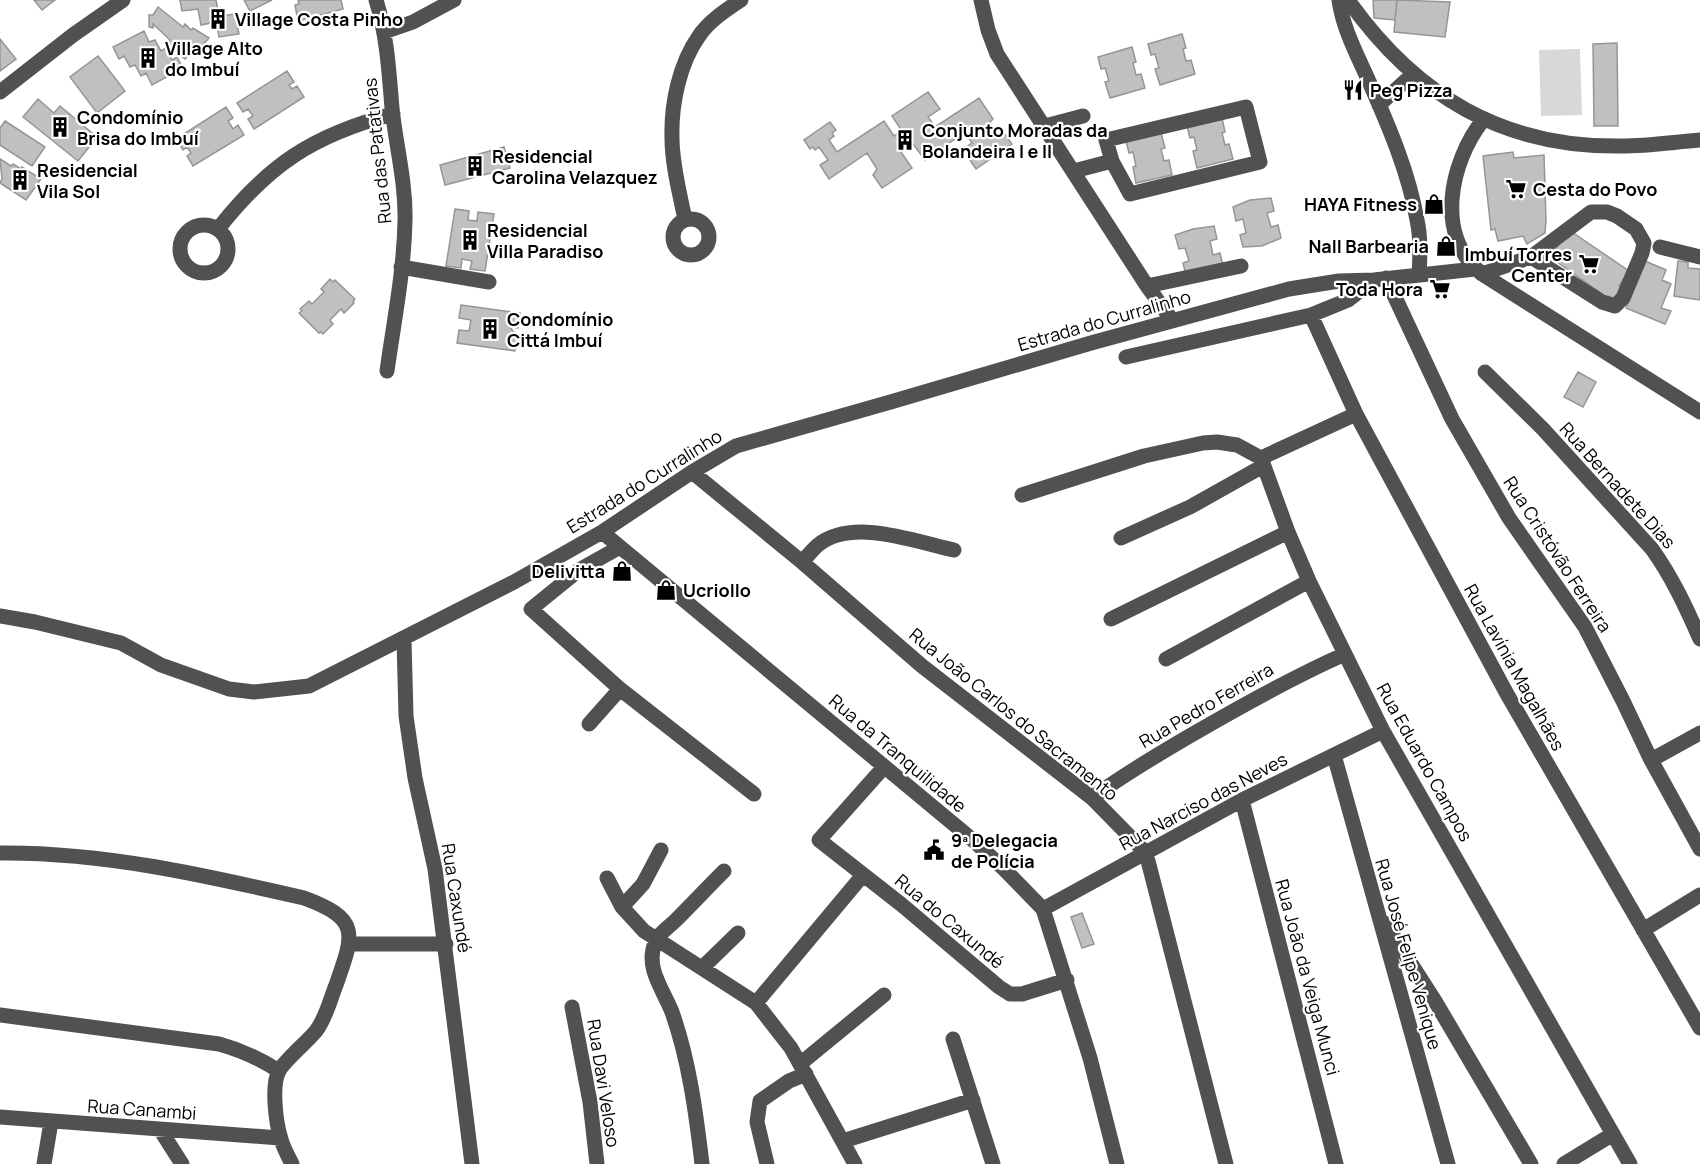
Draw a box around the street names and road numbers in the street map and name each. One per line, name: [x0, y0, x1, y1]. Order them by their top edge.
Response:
street label: Rua das Patativas: [357, 77, 397, 225]
street label: Estrada do Curralinho: [1015, 284, 1193, 356]
street label: Rua Bernadete Dias: [1555, 417, 1681, 553]
street label: Estrada do Curralinho: [562, 423, 726, 539]
street label: Rua Cristóvão Ferreira: [1498, 471, 1618, 637]
street label: Rua Lavínia Magalhães: [1459, 579, 1571, 755]
street label: Rua João Carlos do Sacramento: [905, 622, 1123, 806]
street label: Rua Pedro Ferreira: [1135, 657, 1277, 753]
street label: Rua Eduardo Campos: [1372, 679, 1478, 845]
street label: Rua da Tranquilidade: [824, 688, 972, 818]
street label: Rua Narciso das Neves: [1115, 747, 1291, 855]
street label: Rua Caxundé: [437, 842, 477, 954]
street label: Rua José Felipe Venique: [1370, 856, 1448, 1052]
street label: Rua do Caxundé: [890, 868, 1010, 974]
street label: Rua João da Veiga Munci: [1270, 876, 1346, 1078]
street label: Rua Davi Veloso: [582, 1017, 626, 1149]
street label: Rua Canambi: [87, 1093, 197, 1125]

